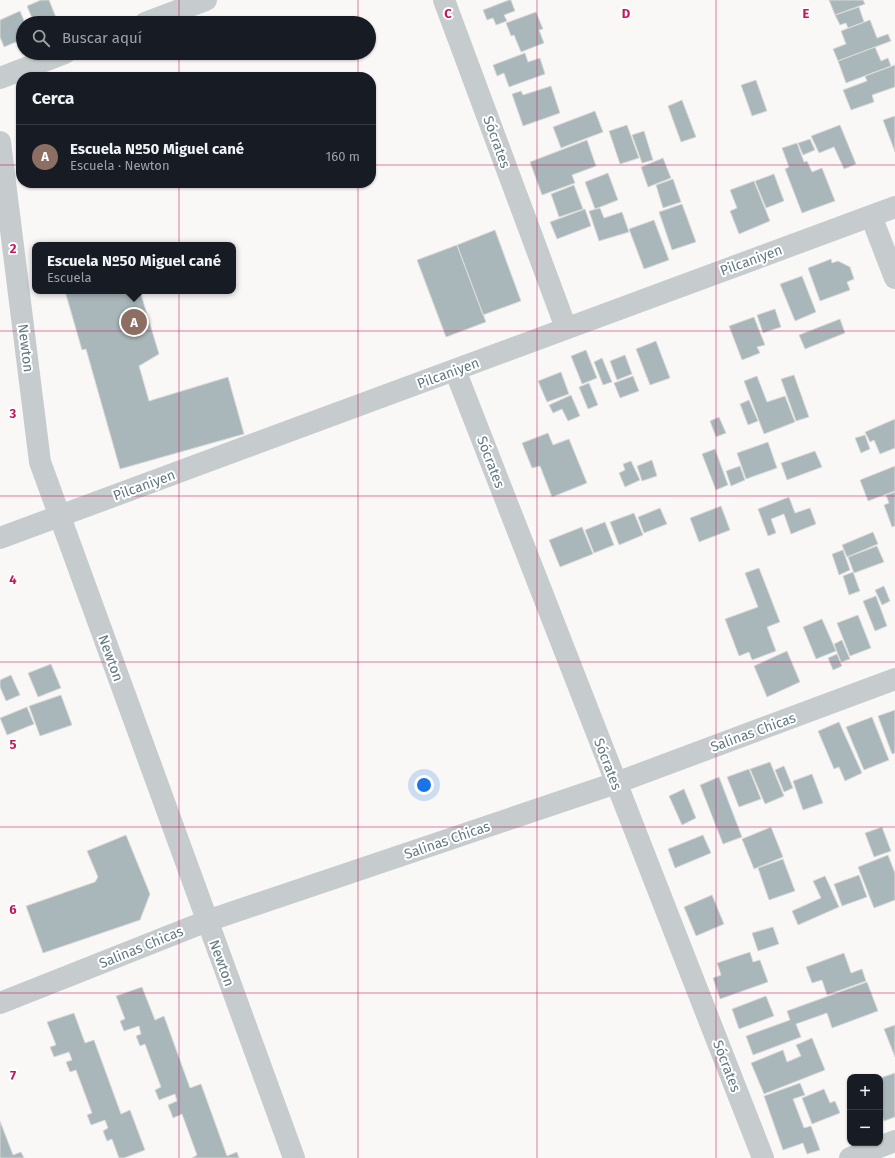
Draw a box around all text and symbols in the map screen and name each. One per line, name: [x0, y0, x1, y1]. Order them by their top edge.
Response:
text: C: [444, 6, 452, 21]
text: D: [622, 6, 631, 21]
text: E: [803, 6, 810, 21]
search box: [16, 16, 376, 60]
icon: search: [30, 27, 52, 49]
text: Buscar aquí: [62, 29, 142, 47]
text: Cerca: [32, 88, 74, 109]
street label: Sócrates: [479, 114, 514, 171]
text: Escuela Nº50 Miguel cané: [70, 140, 244, 158]
text: A: [41, 149, 49, 164]
text: 160 m: [326, 149, 360, 164]
text: Escuela · Newton: [70, 158, 170, 173]
text: 2: [10, 241, 17, 256]
street label: Pilcaniyen: [718, 241, 785, 280]
popup: [32, 242, 236, 294]
text: Escuela Nº50 Miguel cané: [47, 252, 221, 270]
text: Escuela: [47, 270, 91, 285]
pin: A: [121, 307, 147, 337]
street label: Newton: [14, 323, 37, 373]
street label: Pilcaniyen: [415, 354, 482, 393]
text: 3: [9, 406, 17, 421]
street label: Sócrates: [473, 434, 508, 491]
street label: Pilcaniyen: [111, 466, 178, 505]
text: 4: [9, 572, 17, 587]
street label: Newton: [94, 632, 127, 684]
street label: Salinas Chicas: [708, 709, 799, 756]
street label: Sócrates: [590, 736, 625, 793]
text: 5: [10, 737, 17, 752]
your location: [414, 775, 434, 795]
street label: Salinas Chicas: [402, 818, 493, 863]
text: 6: [9, 902, 17, 917]
street label: Salinas Chicas: [97, 923, 186, 972]
street label: Newton: [205, 937, 238, 989]
street label: Sócrates: [709, 1038, 744, 1095]
text: 7: [10, 1068, 16, 1083]
map controls: [847, 1074, 883, 1146]
button: +: [847, 1074, 883, 1110]
button: −: [847, 1110, 883, 1146]

